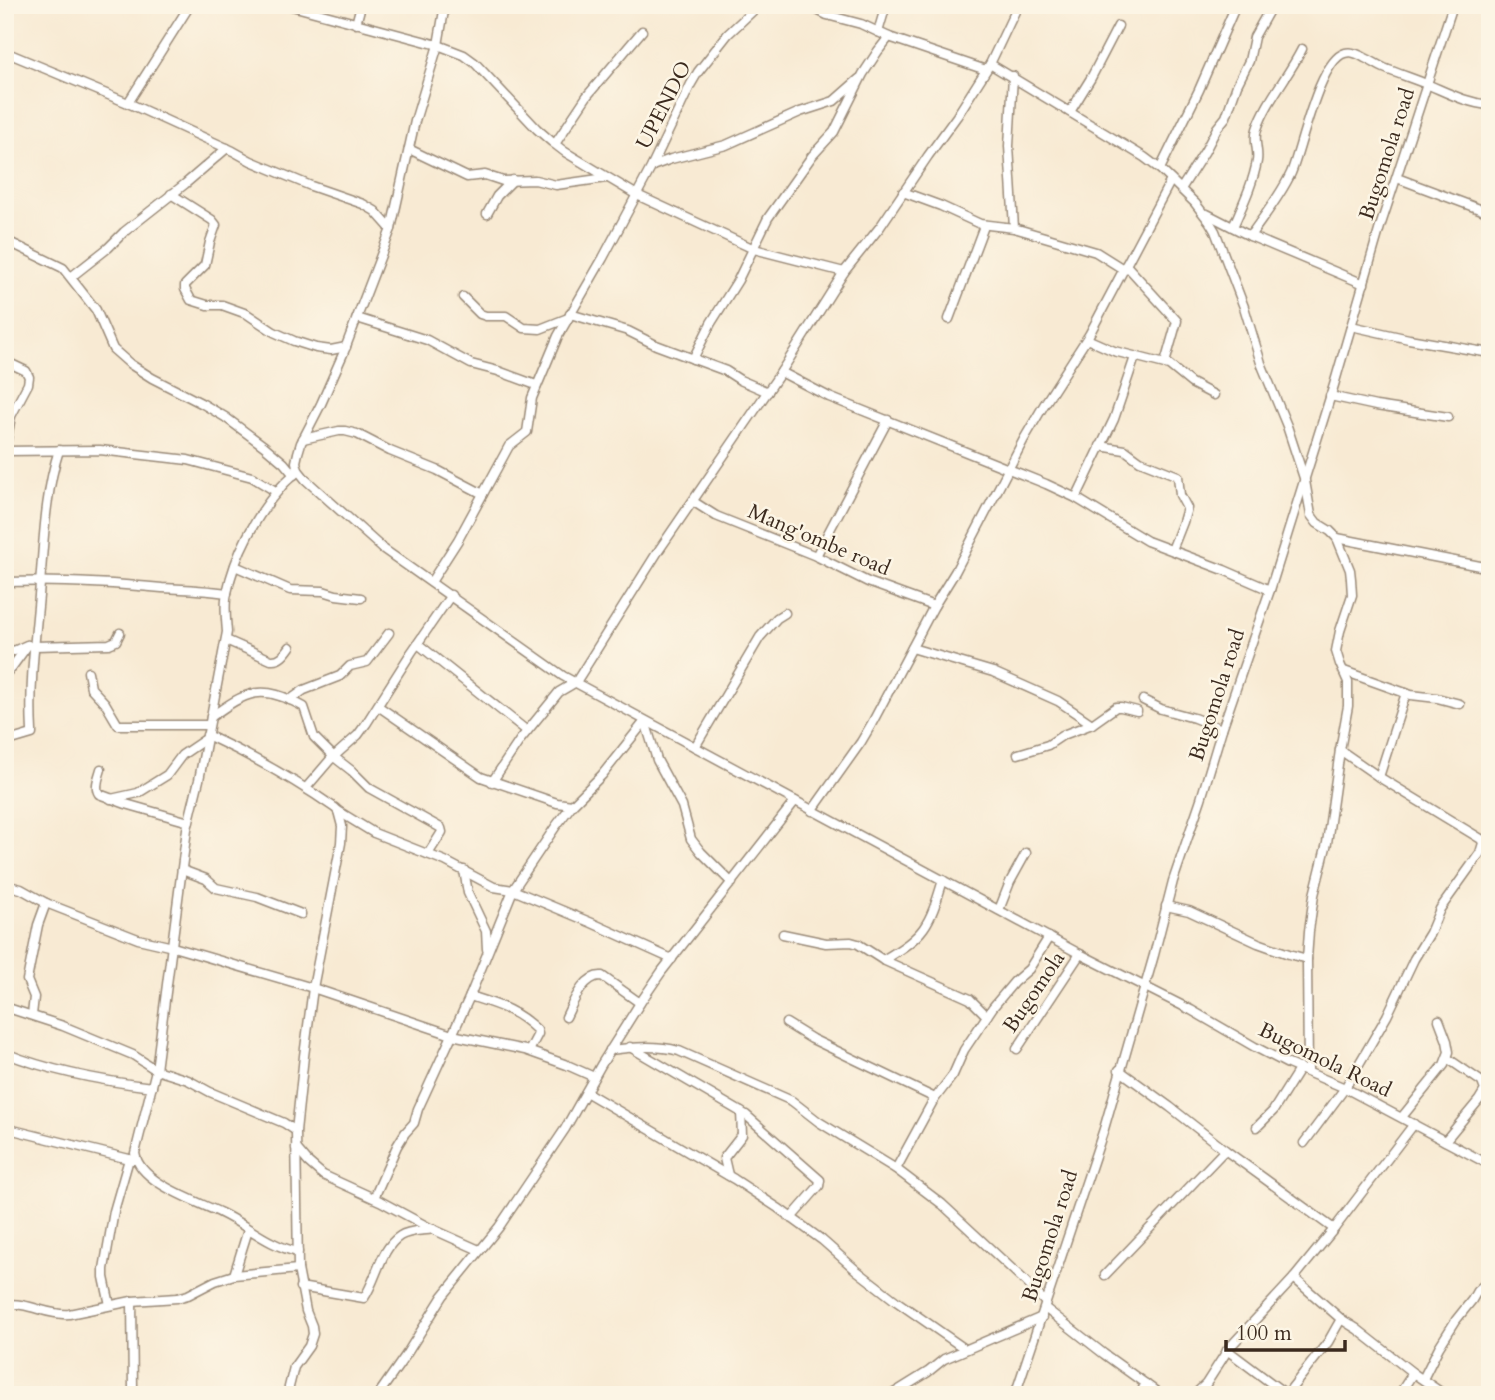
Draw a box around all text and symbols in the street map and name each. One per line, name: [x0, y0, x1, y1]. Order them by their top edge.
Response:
street label: UPENDO: [629, 56, 699, 154]
street label: Bugomola road: [1352, 84, 1422, 224]
street label: Mang'ombe road: [743, 497, 895, 583]
street label: Bugomola road: [1182, 625, 1252, 765]
street label: Bugomola: [996, 946, 1072, 1038]
street label: Bugomola Road: [1254, 1015, 1396, 1105]
street label: Bugomola road: [1015, 1166, 1085, 1306]
scale bar: [1226, 1309, 1344, 1353]
text: 100 m: [1236, 1319, 1292, 1348]

